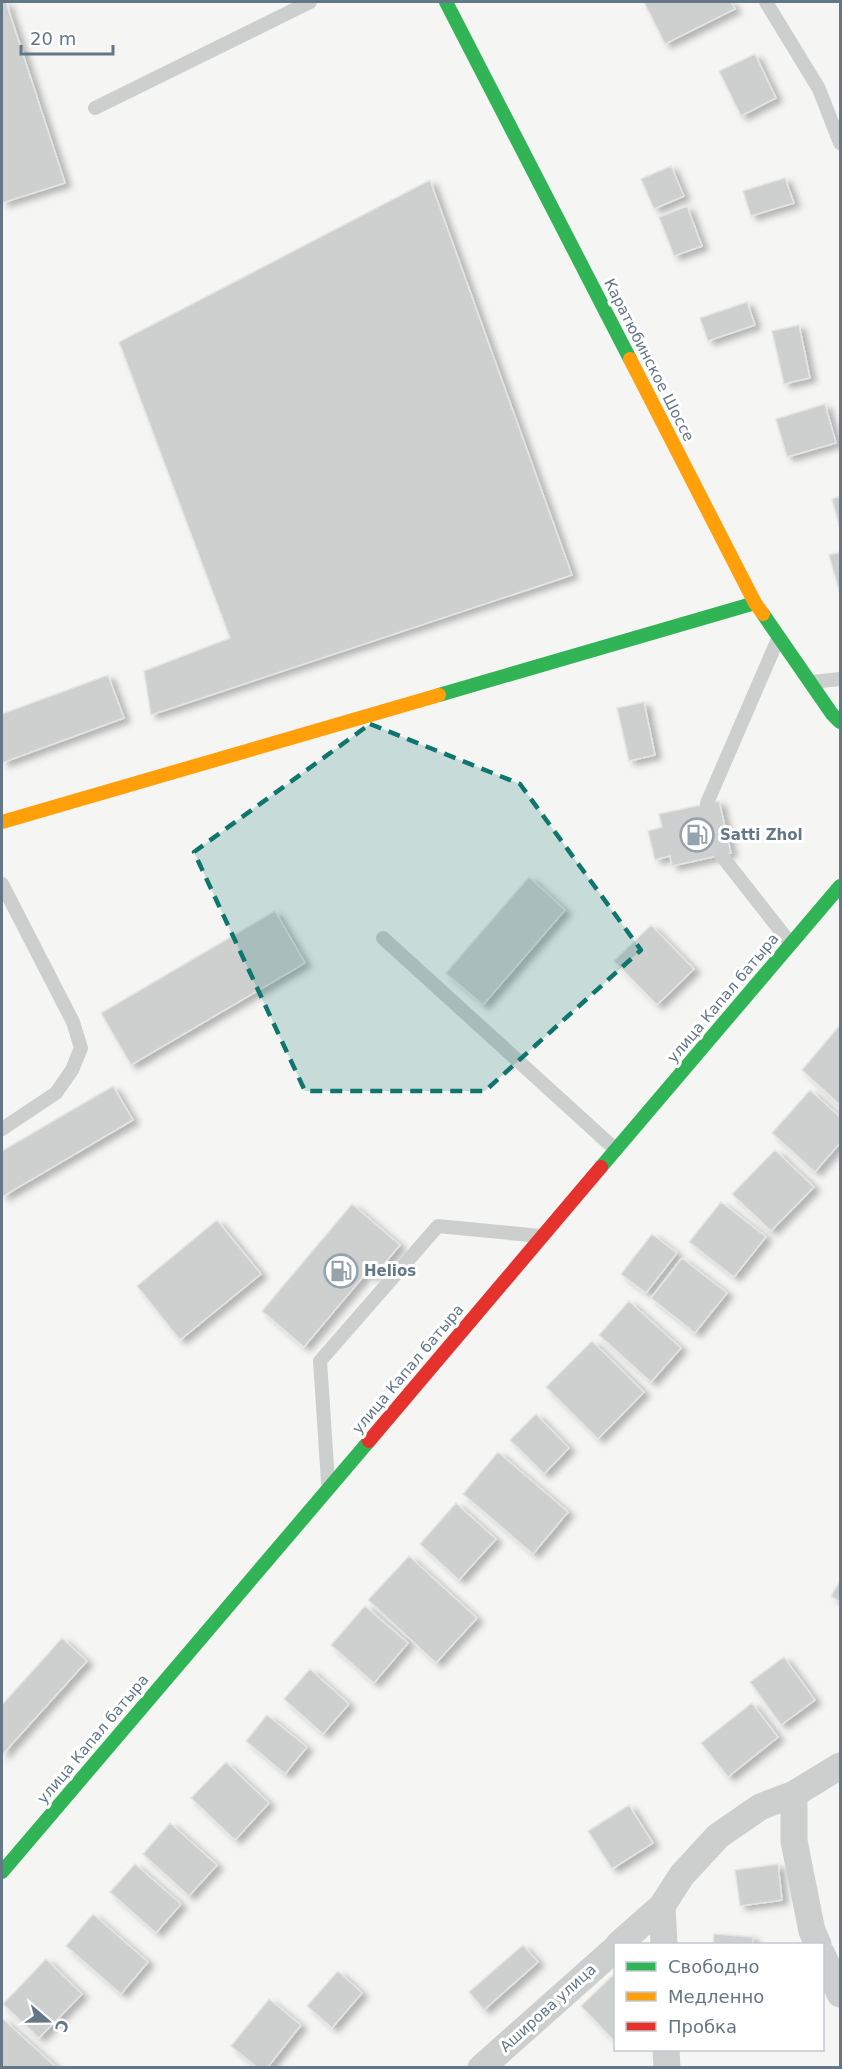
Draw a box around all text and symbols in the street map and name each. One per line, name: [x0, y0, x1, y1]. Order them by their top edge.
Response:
scale bar: [21, 18, 112, 56]
text: 20 m: [30, 28, 76, 49]
street label: Каратюбинское Шоссе: [600, 276, 698, 444]
fuel station icon: Satti Zhol: [679, 817, 715, 853]
place label: Satti Zhol: [720, 826, 803, 844]
street label: улица Капал батыра: [664, 930, 782, 1066]
fuel station icon: Helios: [323, 1253, 359, 1289]
place label: Helios: [364, 1262, 416, 1280]
street label: улица Капал батыра: [349, 1301, 467, 1437]
street label: улица Капал батыра: [34, 1671, 152, 1807]
legend: [614, 1943, 824, 2051]
text: Свободно: [668, 1956, 760, 1977]
street label: Аширова улица: [496, 1960, 600, 2056]
text: Медленно: [668, 1986, 764, 2007]
north arrow: [18, 1991, 78, 2051]
text: Пробка: [668, 2016, 737, 2037]
text: С: [51, 2017, 73, 2035]

